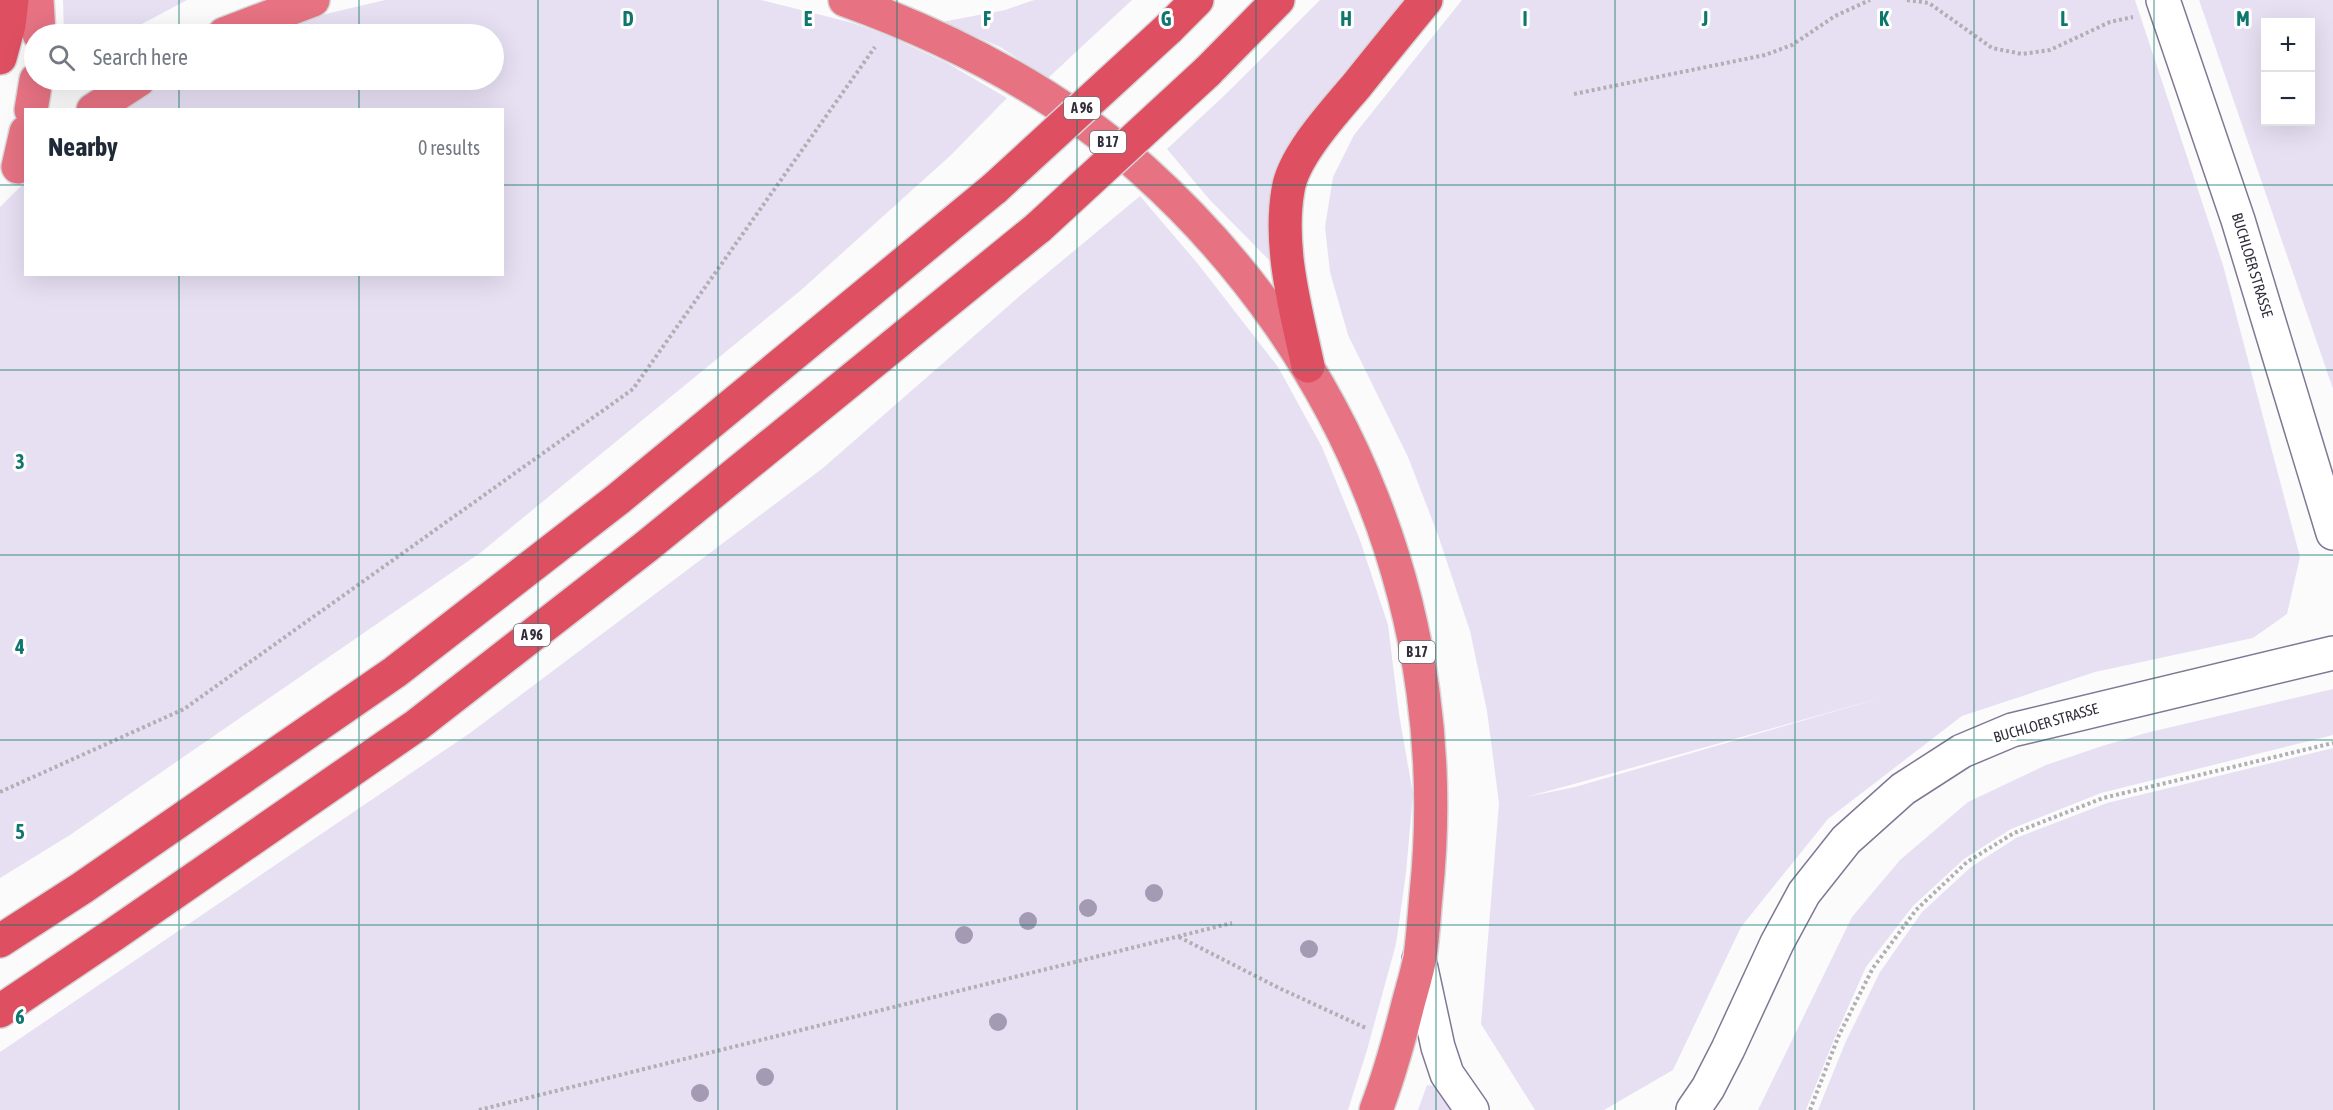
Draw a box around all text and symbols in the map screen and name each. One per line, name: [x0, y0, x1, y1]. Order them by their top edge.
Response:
text: D: [622, 7, 634, 30]
text: E: [804, 7, 813, 30]
text: F: [983, 7, 991, 30]
text: G: [1161, 7, 1172, 30]
text: H: [1340, 7, 1352, 30]
text: I: [1522, 7, 1528, 30]
text: J: [1701, 7, 1708, 30]
text: K: [1879, 7, 1889, 30]
text: L: [2060, 7, 2068, 30]
text: M: [2236, 7, 2250, 30]
map controls: [2261, 18, 2315, 126]
button: +: [2261, 18, 2315, 72]
search box: [24, 24, 504, 90]
icon: search: [45, 41, 78, 74]
text: Search here: [93, 44, 188, 70]
button: −: [2261, 72, 2315, 126]
road number: A 96: [1064, 97, 1100, 119]
road number: B 17: [1090, 131, 1126, 153]
text: Nearby: [48, 132, 118, 162]
text: 0 results: [418, 136, 480, 159]
street label: BUCHLOER STRASSE: [2229, 211, 2277, 320]
text: 3: [15, 450, 25, 473]
road number: A 96: [514, 624, 550, 646]
text: 4: [14, 635, 25, 658]
road number: B 17: [1399, 641, 1435, 663]
street label: BUCHLOER STRASSE: [1991, 699, 2101, 746]
text: 5: [15, 820, 25, 843]
text: 6: [15, 1005, 25, 1028]

